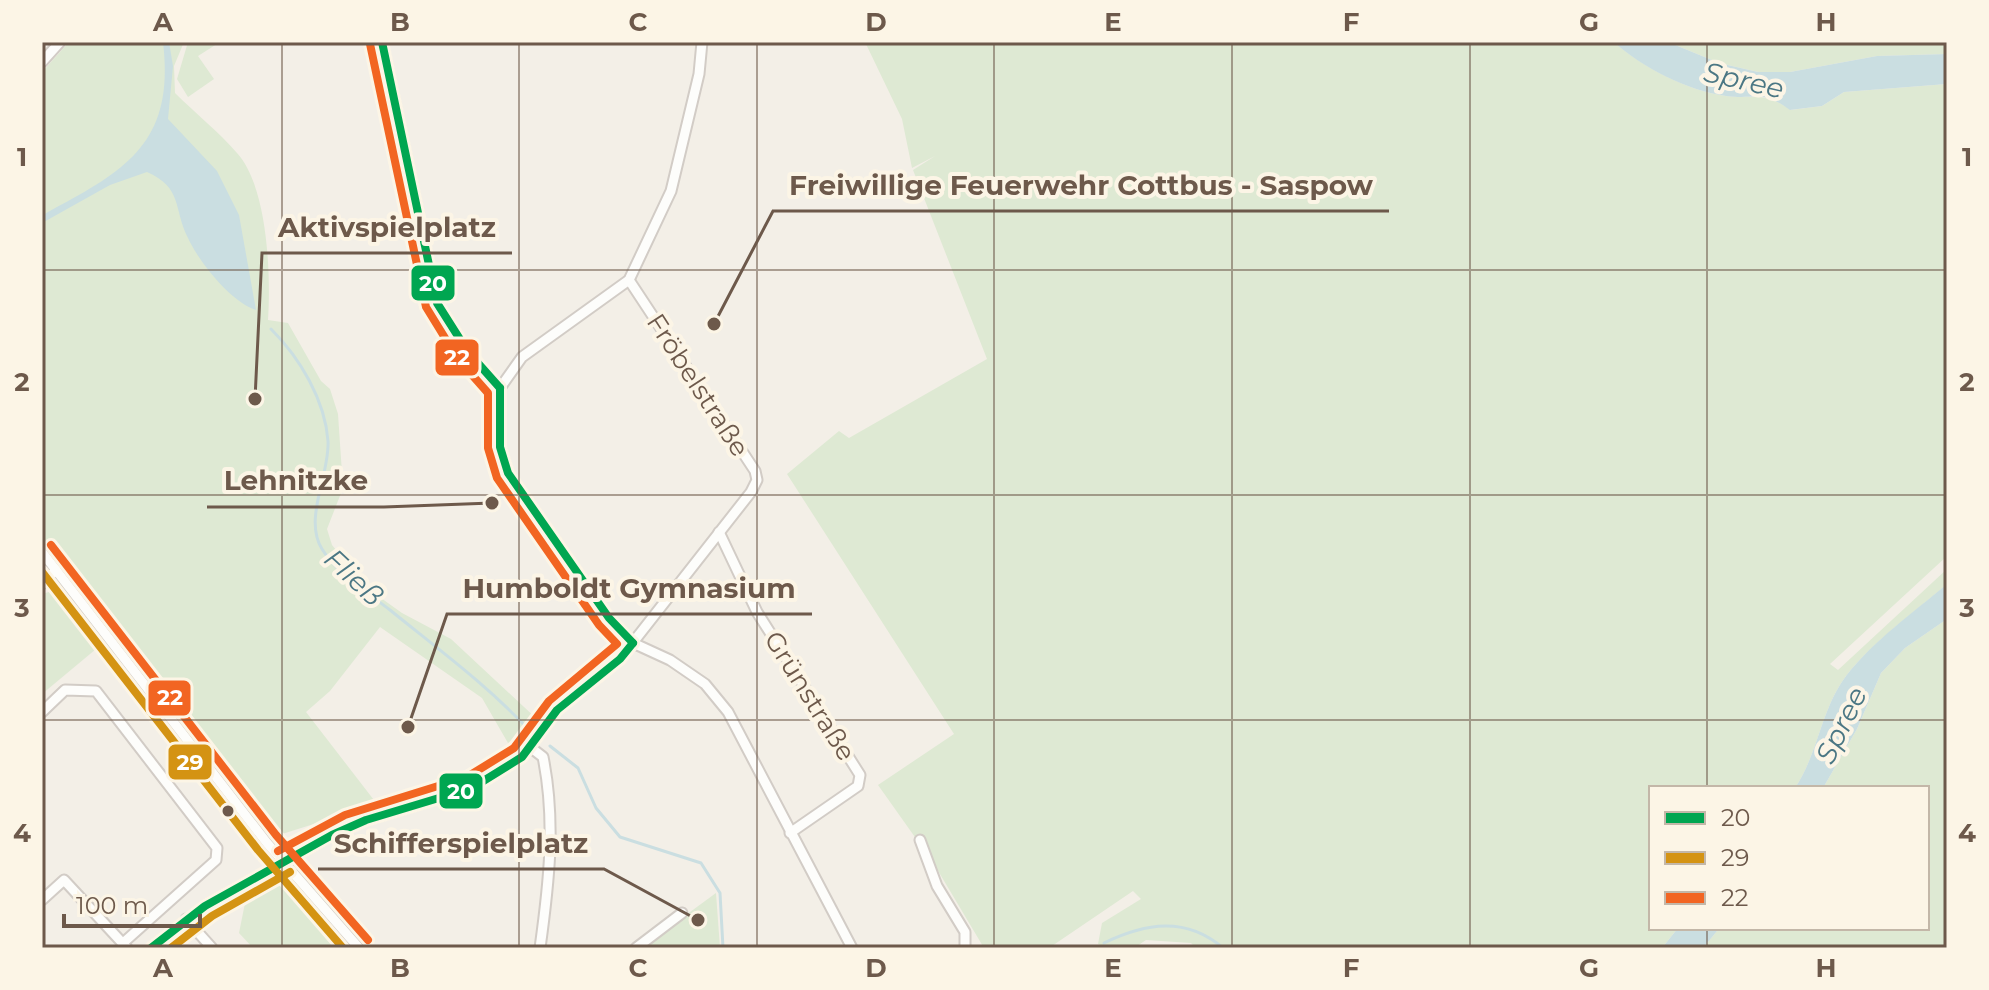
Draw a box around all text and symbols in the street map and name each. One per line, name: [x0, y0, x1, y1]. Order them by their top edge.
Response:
text: A: [152, 6, 174, 38]
text: B: [390, 6, 410, 38]
text: C: [629, 6, 648, 38]
text: D: [865, 6, 887, 38]
text: E: [1104, 6, 1122, 38]
text: F: [1343, 6, 1359, 38]
text: G: [1579, 6, 1599, 38]
text: H: [1815, 6, 1837, 38]
water label: Spree: [1701, 54, 1787, 106]
text: 1: [17, 141, 27, 173]
text: 1: [1962, 141, 1972, 173]
callout: Freiwillige Feuerwehr Cottbus - Saspow: [773, 159, 1389, 211]
text: Freiwillige Feuerwehr Cottbus - Saspow: [789, 168, 1374, 202]
callout: Aktivspielplatz: [262, 201, 512, 253]
text: Aktivspielplatz: [277, 210, 496, 244]
line badge: 20: [410, 264, 456, 302]
text: 20: [419, 270, 447, 297]
street label: Fröbelstraße: [640, 308, 756, 462]
line badge: 22: [434, 338, 480, 377]
text: 22: [444, 344, 470, 371]
text: 2: [14, 366, 30, 398]
text: 2: [1959, 366, 1975, 398]
callout: Lehnitzke: [207, 455, 384, 507]
text: Lehnitzke: [224, 463, 368, 497]
water label: Fließ: [317, 541, 391, 613]
callout: Humboldt Gymnasium: [447, 562, 812, 614]
text: Humboldt Gymnasium: [462, 571, 796, 605]
text: 3: [13, 592, 30, 624]
text: 3: [1958, 592, 1975, 624]
street label: Grünstraße: [758, 625, 862, 767]
line badge: 22: [147, 679, 192, 717]
water label: Spree: [1808, 681, 1874, 769]
text: 22: [157, 684, 183, 711]
line badge: 29: [167, 743, 213, 781]
text: 29: [177, 749, 204, 776]
line badge: 20: [438, 772, 484, 810]
text: 20: [447, 778, 475, 805]
legend: [1649, 786, 1929, 930]
unlabelled marker: [220, 803, 236, 819]
text: 20: [1721, 803, 1750, 832]
text: 4: [13, 817, 31, 849]
callout: Schifferspielplatz: [318, 817, 604, 869]
text: 4: [1958, 817, 1976, 849]
text: Schifferspielplatz: [334, 826, 588, 860]
text: 29: [1721, 843, 1749, 872]
scale bar: [64, 878, 200, 928]
text: 22: [1721, 883, 1748, 912]
text: 100 m: [76, 891, 148, 920]
text: A: [152, 952, 174, 984]
text: B: [390, 952, 410, 984]
text: C: [629, 952, 648, 984]
text: D: [865, 952, 887, 984]
text: E: [1104, 952, 1122, 984]
text: F: [1343, 952, 1359, 984]
text: G: [1579, 952, 1599, 984]
text: H: [1815, 952, 1837, 984]

